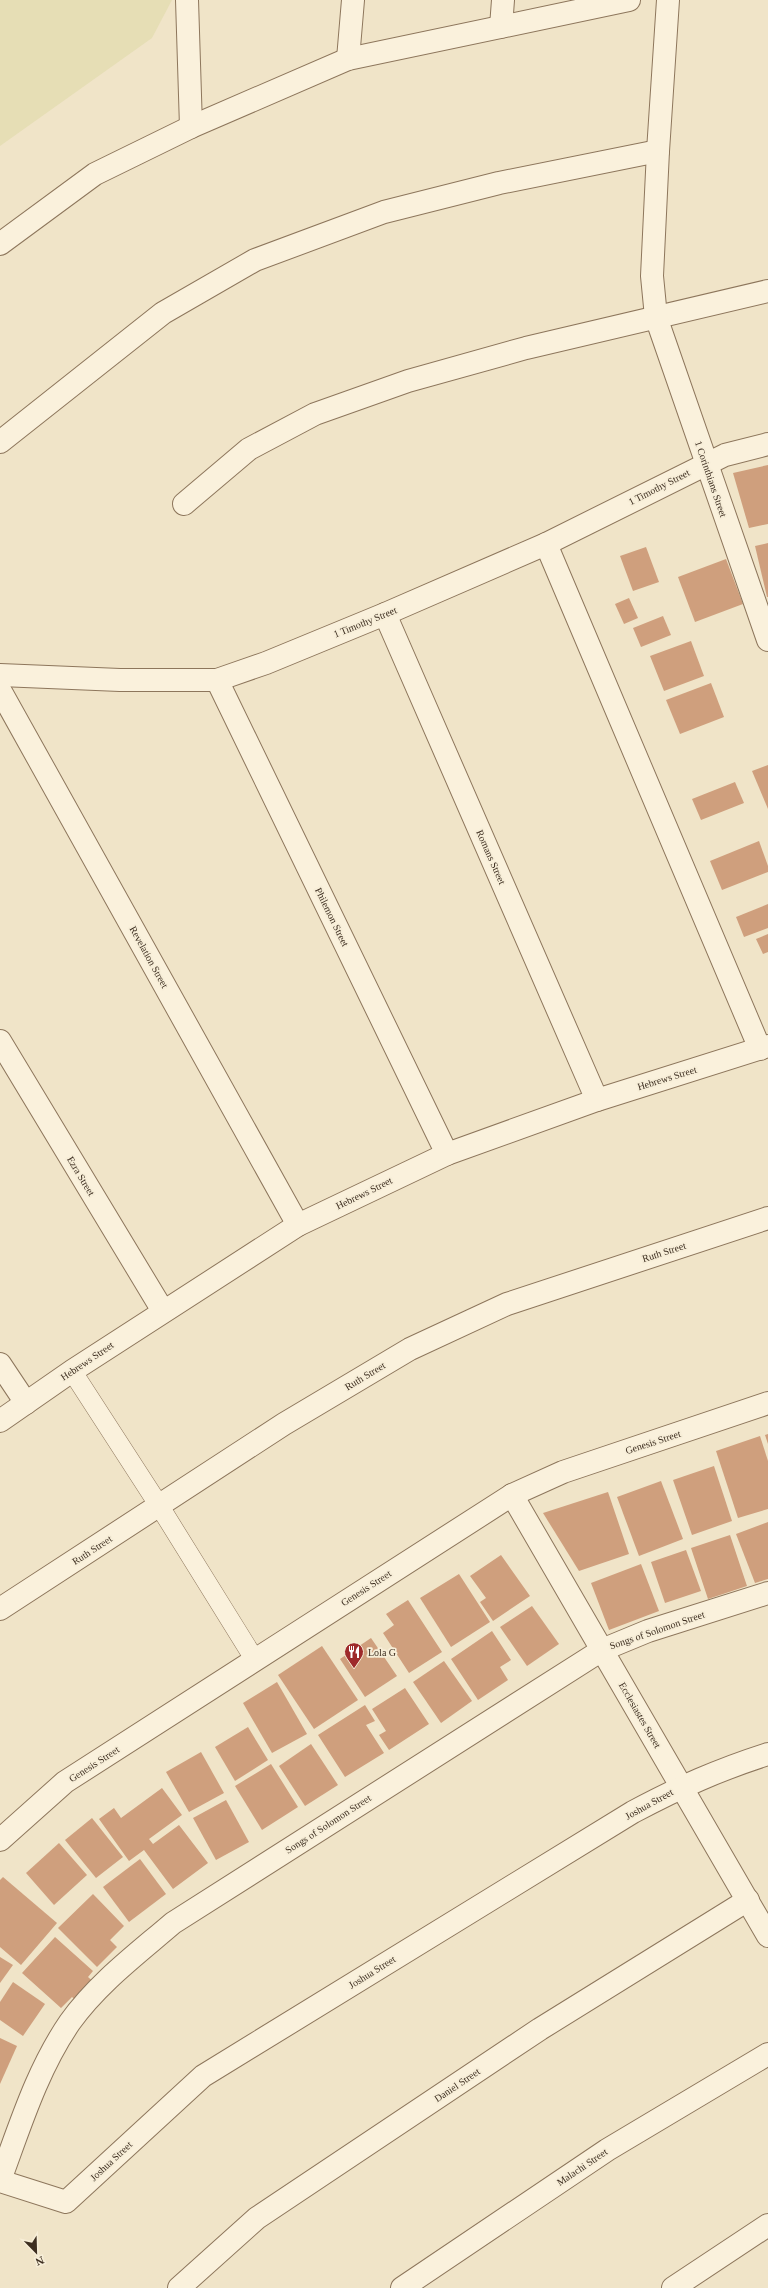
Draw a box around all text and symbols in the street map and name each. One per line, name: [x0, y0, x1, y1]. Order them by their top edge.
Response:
street label: 1 Corinthians Street: [693, 439, 729, 519]
street label: 1 Timothy Street: [627, 467, 692, 507]
street label: 1 Timothy Street: [332, 604, 398, 640]
street label: Romans Street: [474, 828, 508, 886]
street label: Philemon Street: [313, 886, 351, 948]
street label: Revelation Street: [127, 924, 171, 990]
street label: Hebrews Street: [636, 1064, 698, 1092]
street label: Ezra Street: [65, 1154, 97, 1198]
street label: Hebrews Street: [334, 1175, 394, 1211]
street label: Ruth Street: [641, 1240, 687, 1264]
street label: Hebrews Street: [58, 1339, 116, 1383]
street label: Ruth Street: [343, 1360, 387, 1392]
street label: Genesis Street: [624, 1428, 682, 1456]
street label: Ruth Street: [70, 1533, 114, 1567]
street label: Genesis Street: [339, 1568, 393, 1608]
street label: Songs of Solomon Street: [608, 1608, 706, 1651]
restaurant icon: Lola G: [343, 1641, 365, 1669]
place label: Lola G: [368, 1647, 396, 1658]
street label: Ecclesiastes Street: [617, 1680, 663, 1750]
street label: Genesis Street: [67, 1744, 121, 1784]
street label: Joshua Street: [623, 1786, 675, 1822]
street label: Songs of Solomon Street: [283, 1792, 373, 1856]
street label: Joshua Street: [347, 1953, 398, 1991]
street label: Daniel Street: [432, 2066, 482, 2104]
street label: Joshua Street: [88, 2139, 134, 2183]
street label: Malachi Street: [555, 2146, 610, 2188]
north arrow: [16, 2232, 56, 2272]
text: N: [34, 2254, 46, 2268]

